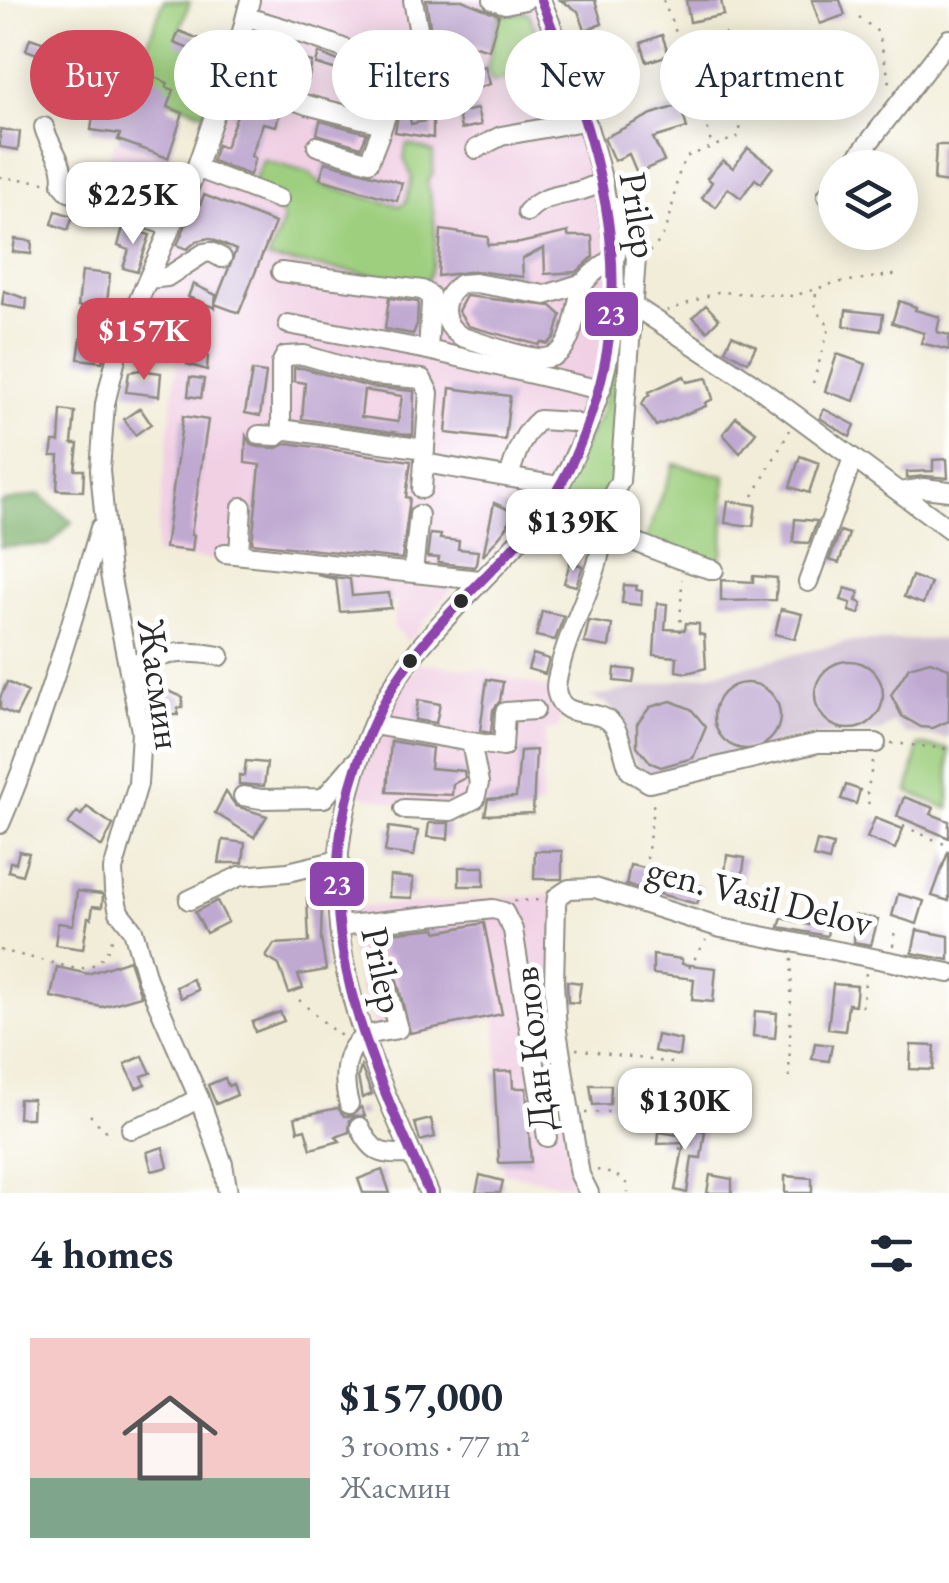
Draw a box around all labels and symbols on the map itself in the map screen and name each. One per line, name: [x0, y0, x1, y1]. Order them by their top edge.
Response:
pin: $225K: [63, 162, 203, 247]
street label: Prilep: [609, 168, 670, 262]
line badge: 23: [583, 290, 640, 338]
text: 23: [596, 296, 626, 332]
pin: $157K: [74, 298, 214, 383]
pin: $139K: [503, 489, 643, 574]
unlabelled marker: [451, 591, 471, 611]
street label: Жасмин: [127, 614, 194, 752]
unlabelled marker: [400, 651, 420, 671]
street label: gen. Vasil Delov: [642, 844, 878, 947]
line badge: 23: [308, 860, 366, 908]
text: 23: [322, 866, 352, 902]
street label: Prilep: [351, 922, 416, 1017]
street label: Дан Колов: [500, 965, 565, 1134]
pin: $130K: [615, 1068, 755, 1153]

